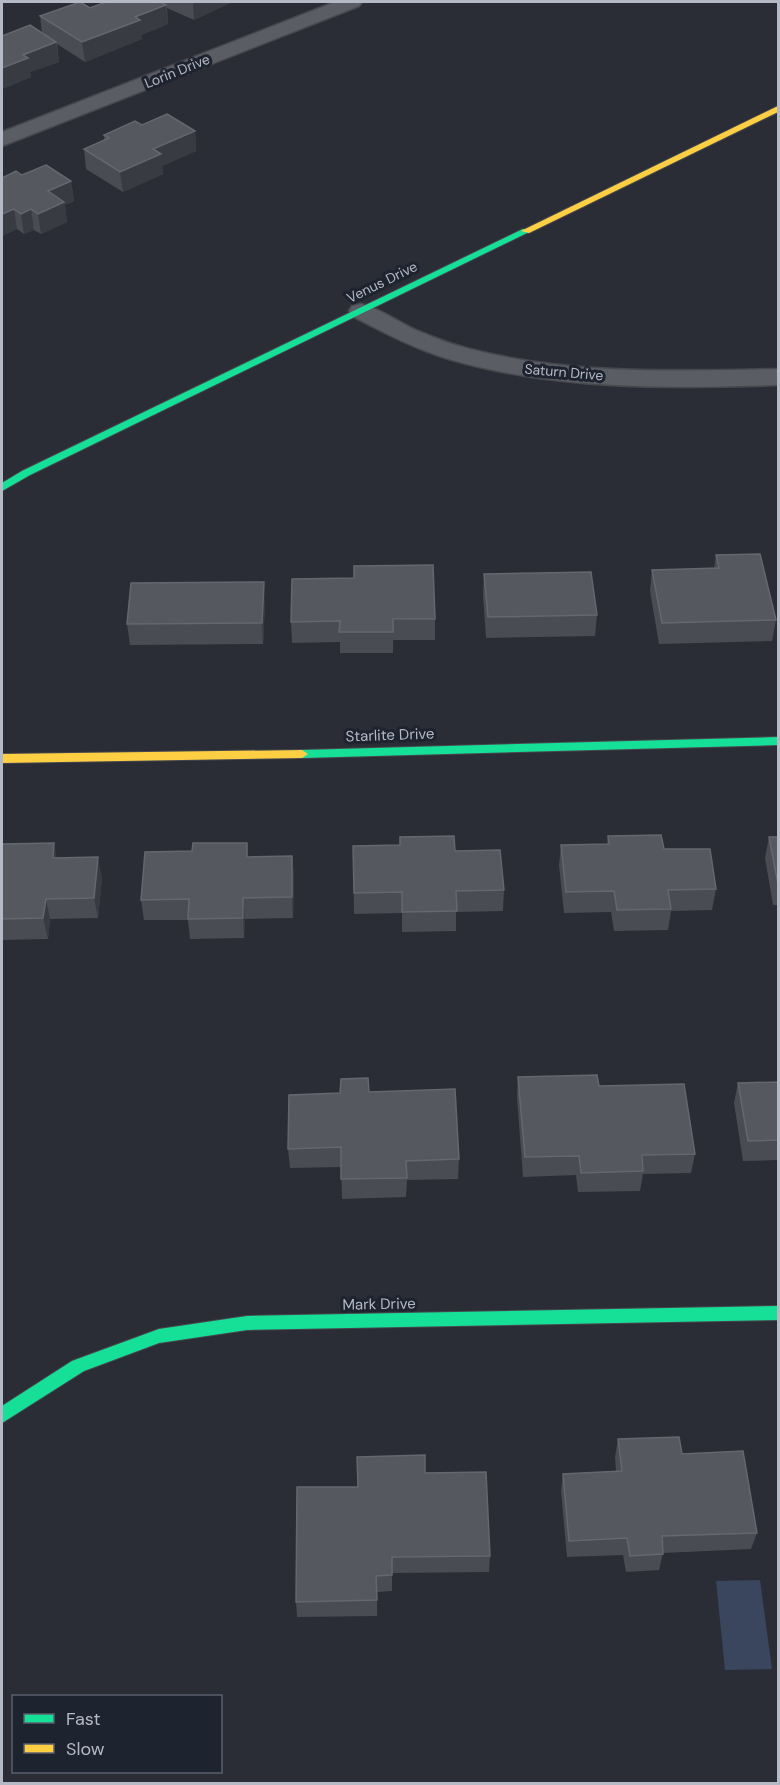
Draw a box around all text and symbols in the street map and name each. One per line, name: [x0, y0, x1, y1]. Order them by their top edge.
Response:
street label: Lorin Drive: [142, 50, 212, 92]
street label: Venus Drive: [344, 257, 420, 307]
street label: Saturn Drive: [524, 360, 604, 384]
street label: Starlite Drive: [345, 723, 435, 747]
street label: Mark Drive: [342, 1293, 416, 1315]
legend: [12, 1695, 222, 1773]
text: Fast: [66, 1707, 101, 1731]
text: Slow: [66, 1737, 105, 1761]

